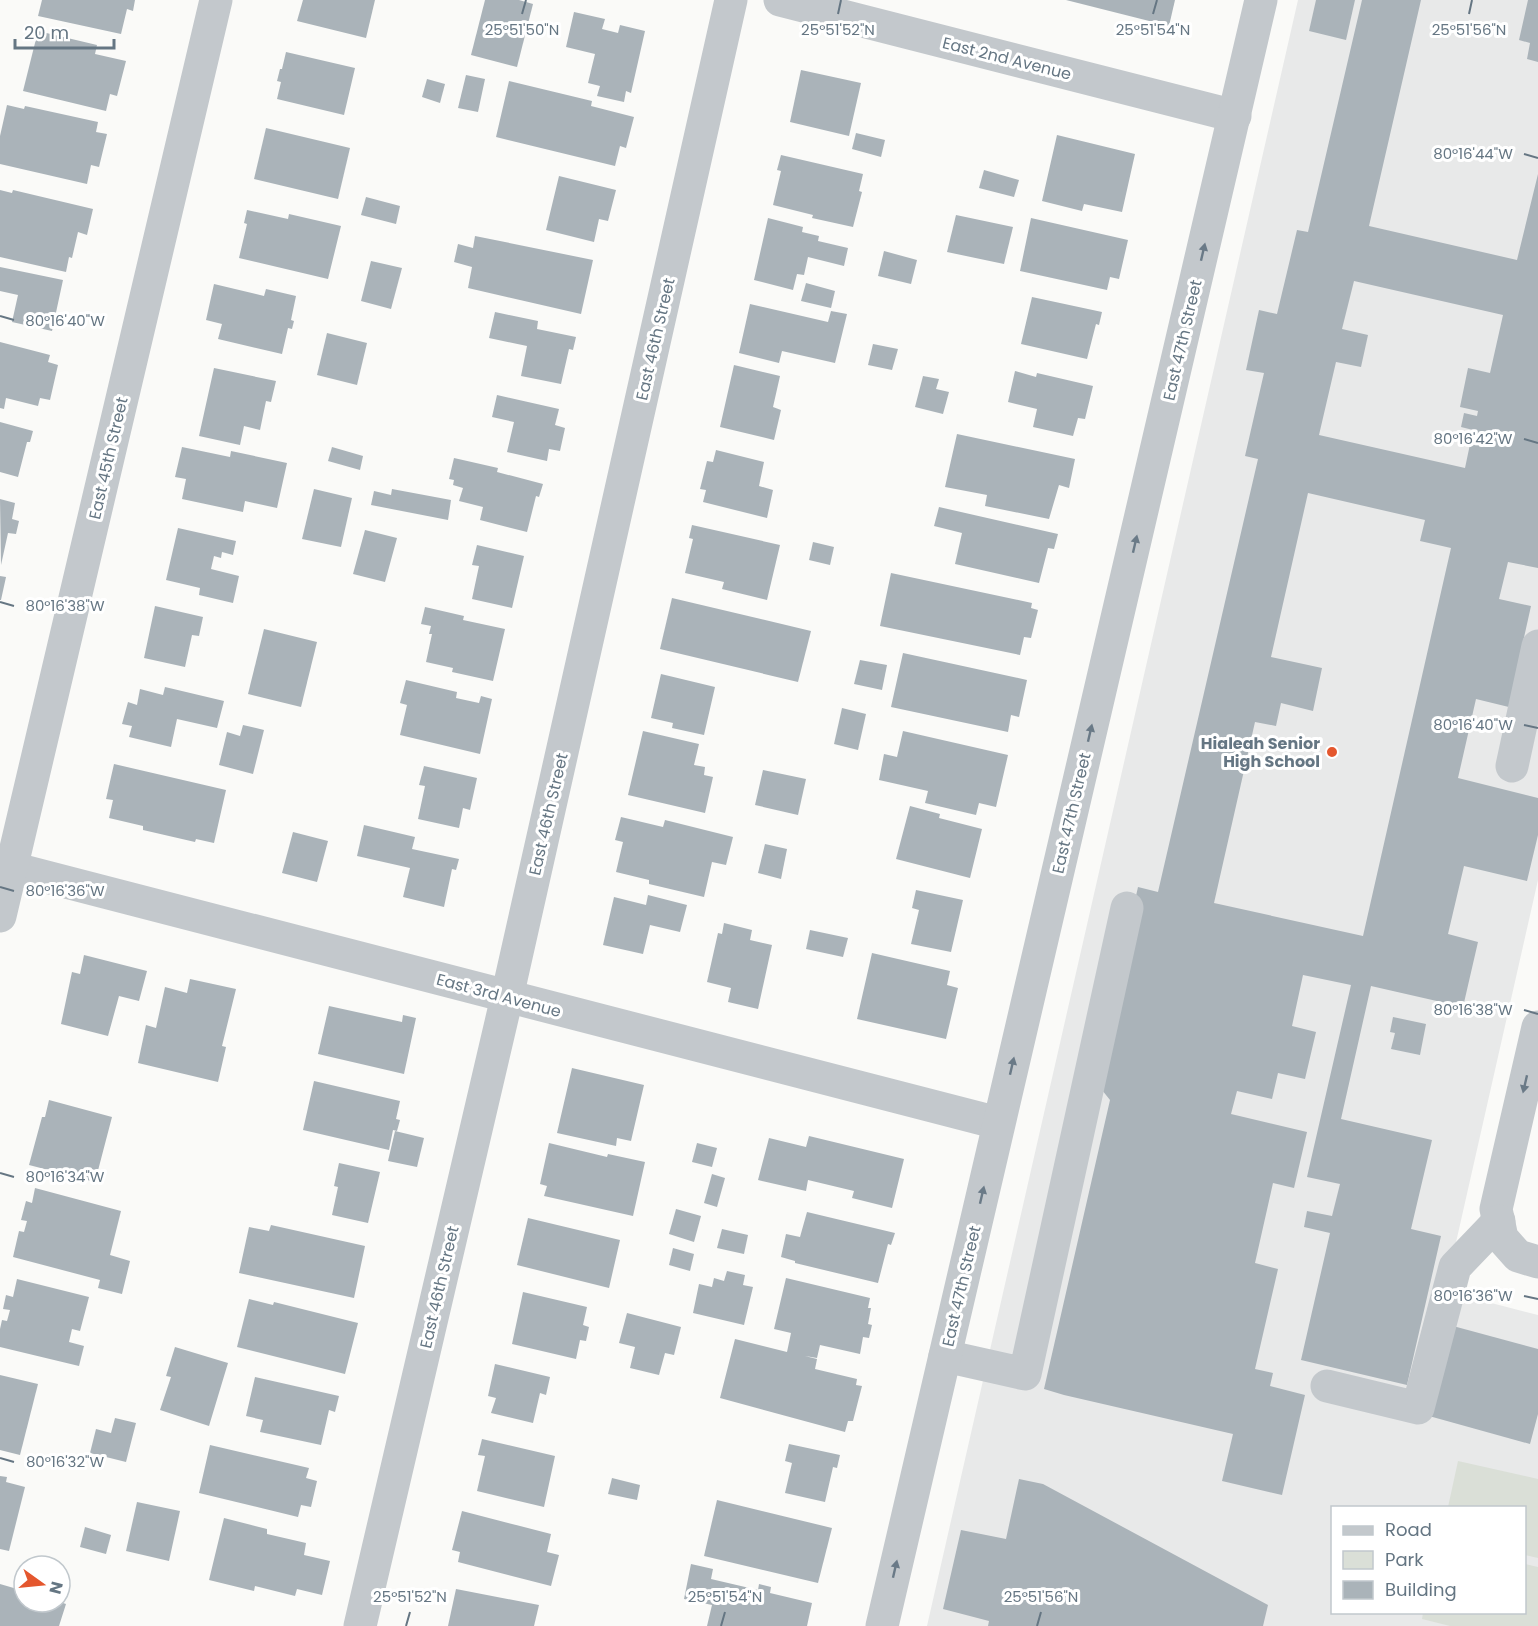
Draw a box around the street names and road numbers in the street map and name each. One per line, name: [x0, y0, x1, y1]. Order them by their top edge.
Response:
street label: East 2nd Avenue: [940, 31, 1074, 86]
street label: East 46th Street: [630, 276, 681, 403]
street label: East 47th Street: [1157, 277, 1208, 403]
street label: East 45th Street: [83, 395, 134, 521]
street label: East 47th Street: [1046, 750, 1097, 876]
street label: East 46th Street: [523, 751, 574, 878]
street label: East 3rd Avenue: [434, 968, 564, 1023]
street label: East 47th Street: [936, 1223, 987, 1349]
street label: East 46th Street: [414, 1224, 465, 1351]

